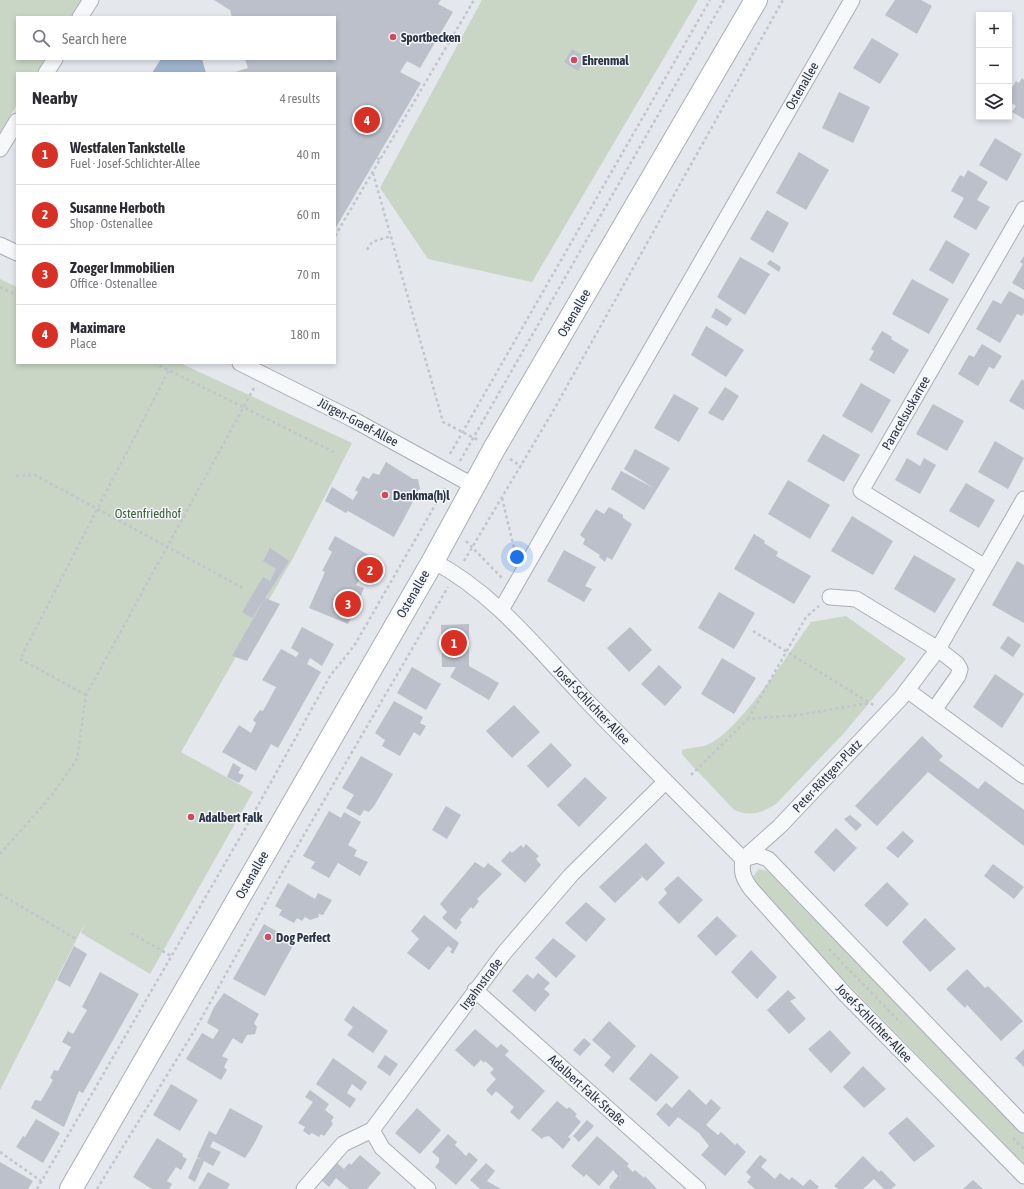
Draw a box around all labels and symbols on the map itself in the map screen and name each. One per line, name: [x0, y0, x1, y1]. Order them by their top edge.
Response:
place label: Sportbecken: [401, 30, 461, 45]
marker: Sportbecken: [388, 32, 398, 42]
place label: Ehrenmal: [582, 53, 629, 68]
marker: Ehrenmal: [569, 55, 579, 65]
street label: Ostenallee: [782, 59, 822, 113]
pin: 4: [354, 105, 380, 135]
street label: Ostenallee: [554, 286, 594, 340]
street label: Paracelsuskarree: [879, 373, 933, 453]
street label: Jürgen-Graef-Allee: [315, 395, 401, 450]
place label: Denkma(h)l: [393, 488, 450, 503]
marker: Denkma(h)l: [380, 490, 390, 500]
park label: Ostenfriedhof: [115, 506, 182, 521]
your location: [507, 547, 527, 567]
pin: 2: [357, 555, 383, 585]
street label: Ostenallee: [393, 567, 433, 621]
pin: 3: [335, 589, 361, 619]
pin: 1: [441, 628, 467, 658]
street label: Josef-Schlichter-Allee: [551, 663, 633, 747]
street label: Peter-Röttgen-Platz: [789, 736, 865, 815]
place label: Adalbert Falk: [198, 810, 263, 825]
marker: Adalbert Falk: [186, 812, 196, 822]
street label: Ostenallee: [232, 848, 272, 902]
place label: Dog Perfect: [276, 930, 331, 945]
marker: Dog Perfect: [263, 932, 273, 942]
street label: Irgahnstraße: [457, 955, 505, 1013]
street label: Josef-Schlichter-Allee: [833, 981, 915, 1065]
street label: Adalbert-Falk-Straße: [545, 1051, 629, 1129]

